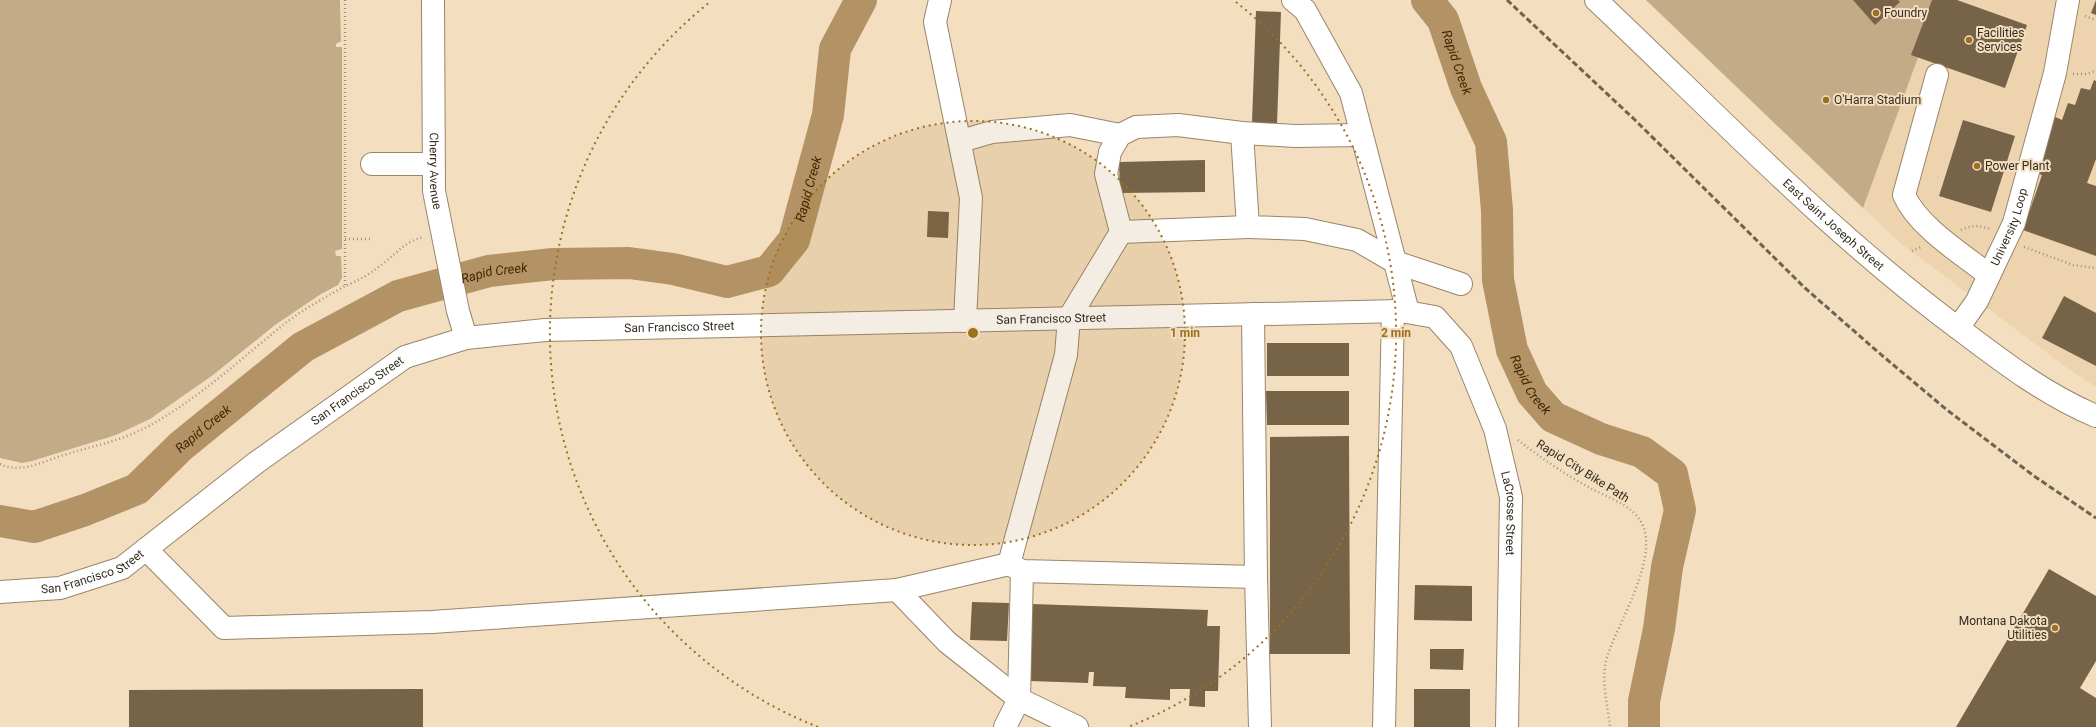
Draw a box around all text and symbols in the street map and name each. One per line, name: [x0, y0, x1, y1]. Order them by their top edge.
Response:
place label: Foundry: [1884, 6, 1928, 20]
marker: Foundry: [1871, 8, 1881, 18]
place label: Facilities Services: [1977, 26, 2024, 54]
water label: Rapid Creek: [1439, 28, 1475, 98]
marker: Facilities Services: [1964, 35, 1974, 45]
place label: O'Harra Stadium: [1834, 93, 1921, 107]
marker: O'Harra Stadium: [1821, 95, 1831, 105]
street label: Cherry Avenue: [427, 132, 444, 211]
water label: Rapid Creek: [792, 154, 825, 223]
place label: Power Plant: [1985, 159, 2049, 173]
marker: Power Plant: [1972, 161, 1982, 171]
street label: East Saint Joseph Street: [1780, 176, 1887, 274]
street label: University Loop: [1988, 186, 2030, 268]
water label: Rapid Creek: [459, 260, 529, 286]
street label: San Francisco Street: [996, 311, 1106, 327]
street label: San Francisco Street: [624, 319, 734, 335]
centre of rings: [966, 326, 980, 340]
text: 1 min: [1170, 326, 1200, 340]
text: 2 min: [1381, 326, 1411, 340]
water label: Rapid Creek: [1507, 352, 1555, 418]
street label: San Francisco Street: [308, 353, 406, 428]
water label: Rapid Creek: [172, 401, 234, 456]
street label: Rapid City Bike Path: [1534, 437, 1632, 505]
street label: LaCrosse Street: [1498, 470, 1518, 556]
street label: San Francisco Street: [40, 547, 147, 596]
place label: Montana Dakota Utilities: [1959, 614, 2047, 642]
marker: Montana Dakota Utilities: [2050, 623, 2060, 633]

